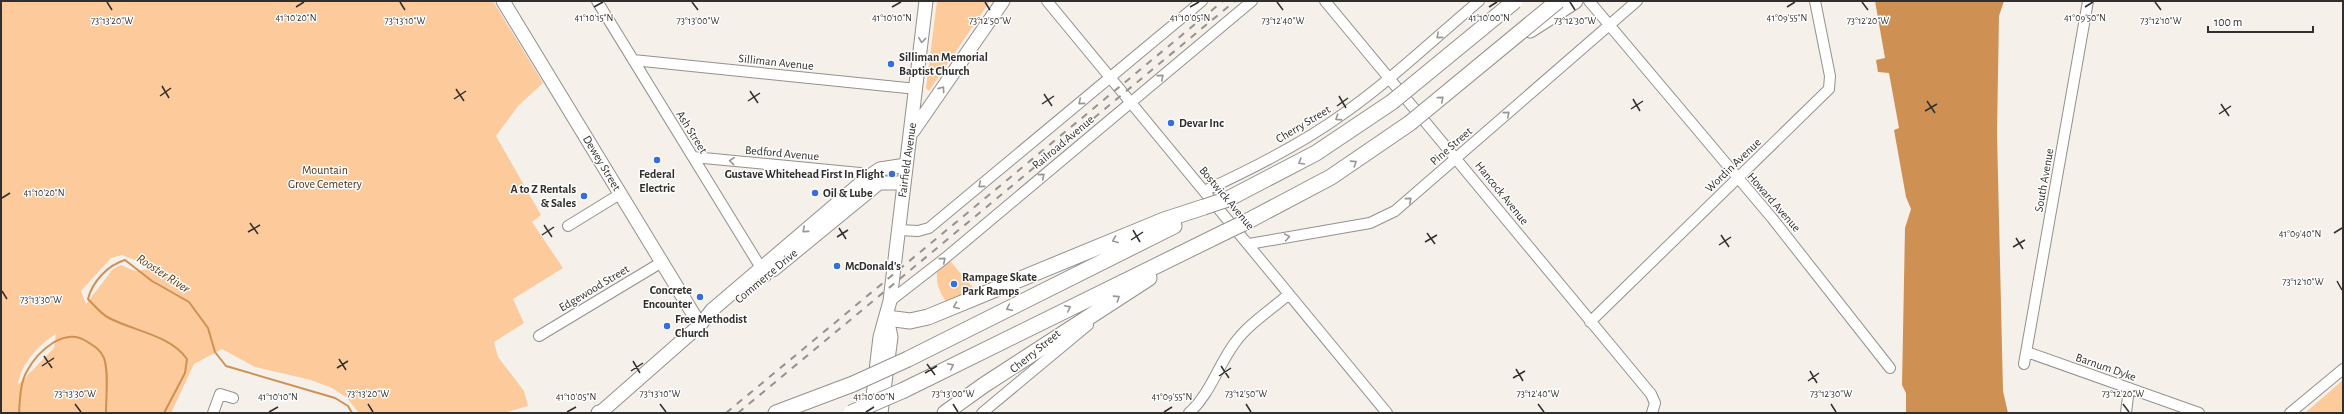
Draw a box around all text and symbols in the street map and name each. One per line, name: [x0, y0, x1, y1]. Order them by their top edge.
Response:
scale bar: [2208, 8, 2313, 34]
text: 41°10'20"N: [275, 13, 317, 23]
text: 41°10'15"N: [575, 13, 613, 23]
text: 41°10'10"N: [872, 13, 912, 23]
text: 41°10'05"N: [1170, 13, 1210, 23]
text: 41°10'00"N: [1468, 13, 1510, 23]
text: 41°09'55"N: [1767, 13, 1807, 23]
text: 41°09'50"N: [2064, 13, 2106, 23]
text: 73°13'20"W: [91, 16, 133, 26]
text: 73°13'10"W: [384, 16, 426, 26]
text: 73°13'00"W: [677, 16, 720, 26]
text: 73°12'50"W: [969, 16, 1011, 26]
text: 73°12'40"W: [1262, 16, 1304, 26]
text: 73°12'30"W: [1554, 16, 1596, 26]
text: 73°12'20"W: [1847, 16, 1889, 26]
text: 73°12'10"W: [2140, 16, 2182, 26]
text: 100 m: [2214, 16, 2242, 28]
one-way arrow: [1436, 31, 1443, 38]
one-way arrow: [918, 37, 927, 43]
place label: Silliman Memorial Baptist Church: [899, 51, 988, 77]
street label: Silliman Avenue: [738, 52, 814, 72]
marker: Silliman Memorial Baptist Church: [886, 59, 896, 69]
one-way arrow: [1156, 75, 1163, 82]
one-way arrow: [937, 86, 945, 93]
one-way arrow: [1436, 96, 1443, 103]
one-way arrow: [1078, 97, 1085, 104]
street label: Cherry Street: [1274, 103, 1333, 146]
street label: Ash Street: [674, 109, 710, 156]
one-way arrow: [1502, 112, 1510, 119]
street label: Railroad Avenue: [1030, 113, 1096, 171]
one-way arrow: [1335, 113, 1342, 120]
place label: Devar Inc: [1179, 117, 1224, 129]
marker: Devar Inc: [1166, 118, 1176, 128]
street label: Fairfield Avenue: [896, 122, 918, 198]
street label: Pine Street: [1428, 125, 1474, 167]
street label: Dewey Street: [580, 133, 623, 193]
street label: Wordin Avenue: [1703, 136, 1763, 194]
street label: Bedford Avenue: [744, 144, 820, 162]
street label: South Avenue: [2032, 147, 2056, 213]
marker: Federal Electric: [652, 155, 662, 165]
one-way arrow: [729, 157, 735, 166]
one-way arrow: [1298, 157, 1305, 164]
street label: Hancock Avenue: [1473, 159, 1531, 227]
one-way arrow: [1350, 160, 1357, 167]
park label: Mountain Grove Cemetery: [288, 164, 362, 191]
street label: Bostwick Avenue: [1197, 164, 1257, 232]
place label: Federal Electric: [639, 168, 675, 194]
place label: Gustave Whitehead First In Flight: [725, 168, 884, 180]
marker: Gustave Whitehead First In Flight: [887, 169, 897, 179]
street label: Howard Avenue: [1745, 170, 1803, 234]
one-way arrow: [1038, 174, 1045, 181]
one-way arrow: [978, 180, 985, 187]
place label: A to Z Rentals & Sales: [511, 183, 576, 209]
place label: Oil & Lube: [823, 187, 873, 199]
text: 41°10'20"N: [23, 188, 65, 198]
marker: Oil & Lube: [810, 188, 820, 198]
marker: A to Z Rentals & Sales: [579, 191, 589, 201]
one-way arrow: [1404, 197, 1412, 204]
one-way arrow: [803, 226, 810, 233]
text: 41°09'40"N: [2279, 229, 2321, 239]
one-way arrow: [1284, 234, 1290, 242]
one-way arrow: [1112, 236, 1119, 244]
street label: Commerce Drive: [733, 247, 799, 305]
water label: Rooster River: [134, 252, 192, 296]
one-way arrow: [938, 257, 945, 264]
place label: McDonald's: [845, 260, 901, 272]
marker: McDonald's: [832, 261, 842, 271]
street label: Edgewood Street: [557, 262, 631, 314]
place label: Rampage Skate Park Ramps: [962, 271, 1037, 297]
text: 73°12'10"W: [2282, 277, 2324, 287]
marker: Rampage Skate Park Ramps: [949, 279, 959, 289]
place label: Concrete Encounter: [643, 284, 693, 310]
marker: Concrete Encounter: [695, 292, 705, 302]
text: 73°13'30"W: [20, 295, 62, 305]
one-way arrow: [1112, 295, 1119, 302]
one-way arrow: [953, 301, 960, 309]
one-way arrow: [1005, 303, 1013, 311]
one-way arrow: [1064, 305, 1071, 313]
place label: Free Methodist Church: [675, 313, 747, 339]
marker: Free Methodist Church: [662, 321, 672, 331]
street label: Cherry Street: [1007, 327, 1063, 376]
street label: Barnum Dyke: [2074, 351, 2138, 384]
one-way arrow: [947, 363, 955, 371]
text: 73°13'30"W: [54, 389, 96, 399]
text: 73°13'20"W: [347, 389, 389, 399]
text: 73°13'10"W: [639, 389, 681, 399]
text: 73°13'00"W: [932, 389, 975, 399]
text: 73°12'50"W: [1225, 389, 1267, 399]
text: 73°12'40"W: [1517, 389, 1559, 399]
text: 73°12'30"W: [1810, 389, 1852, 399]
text: 73°12'20"W: [2102, 389, 2144, 399]
text: 41°10'10"N: [258, 392, 298, 402]
text: 41°10'05"N: [556, 392, 596, 402]
text: 41°10'00"N: [853, 392, 895, 402]
text: 41°09'55"N: [1152, 392, 1192, 402]

